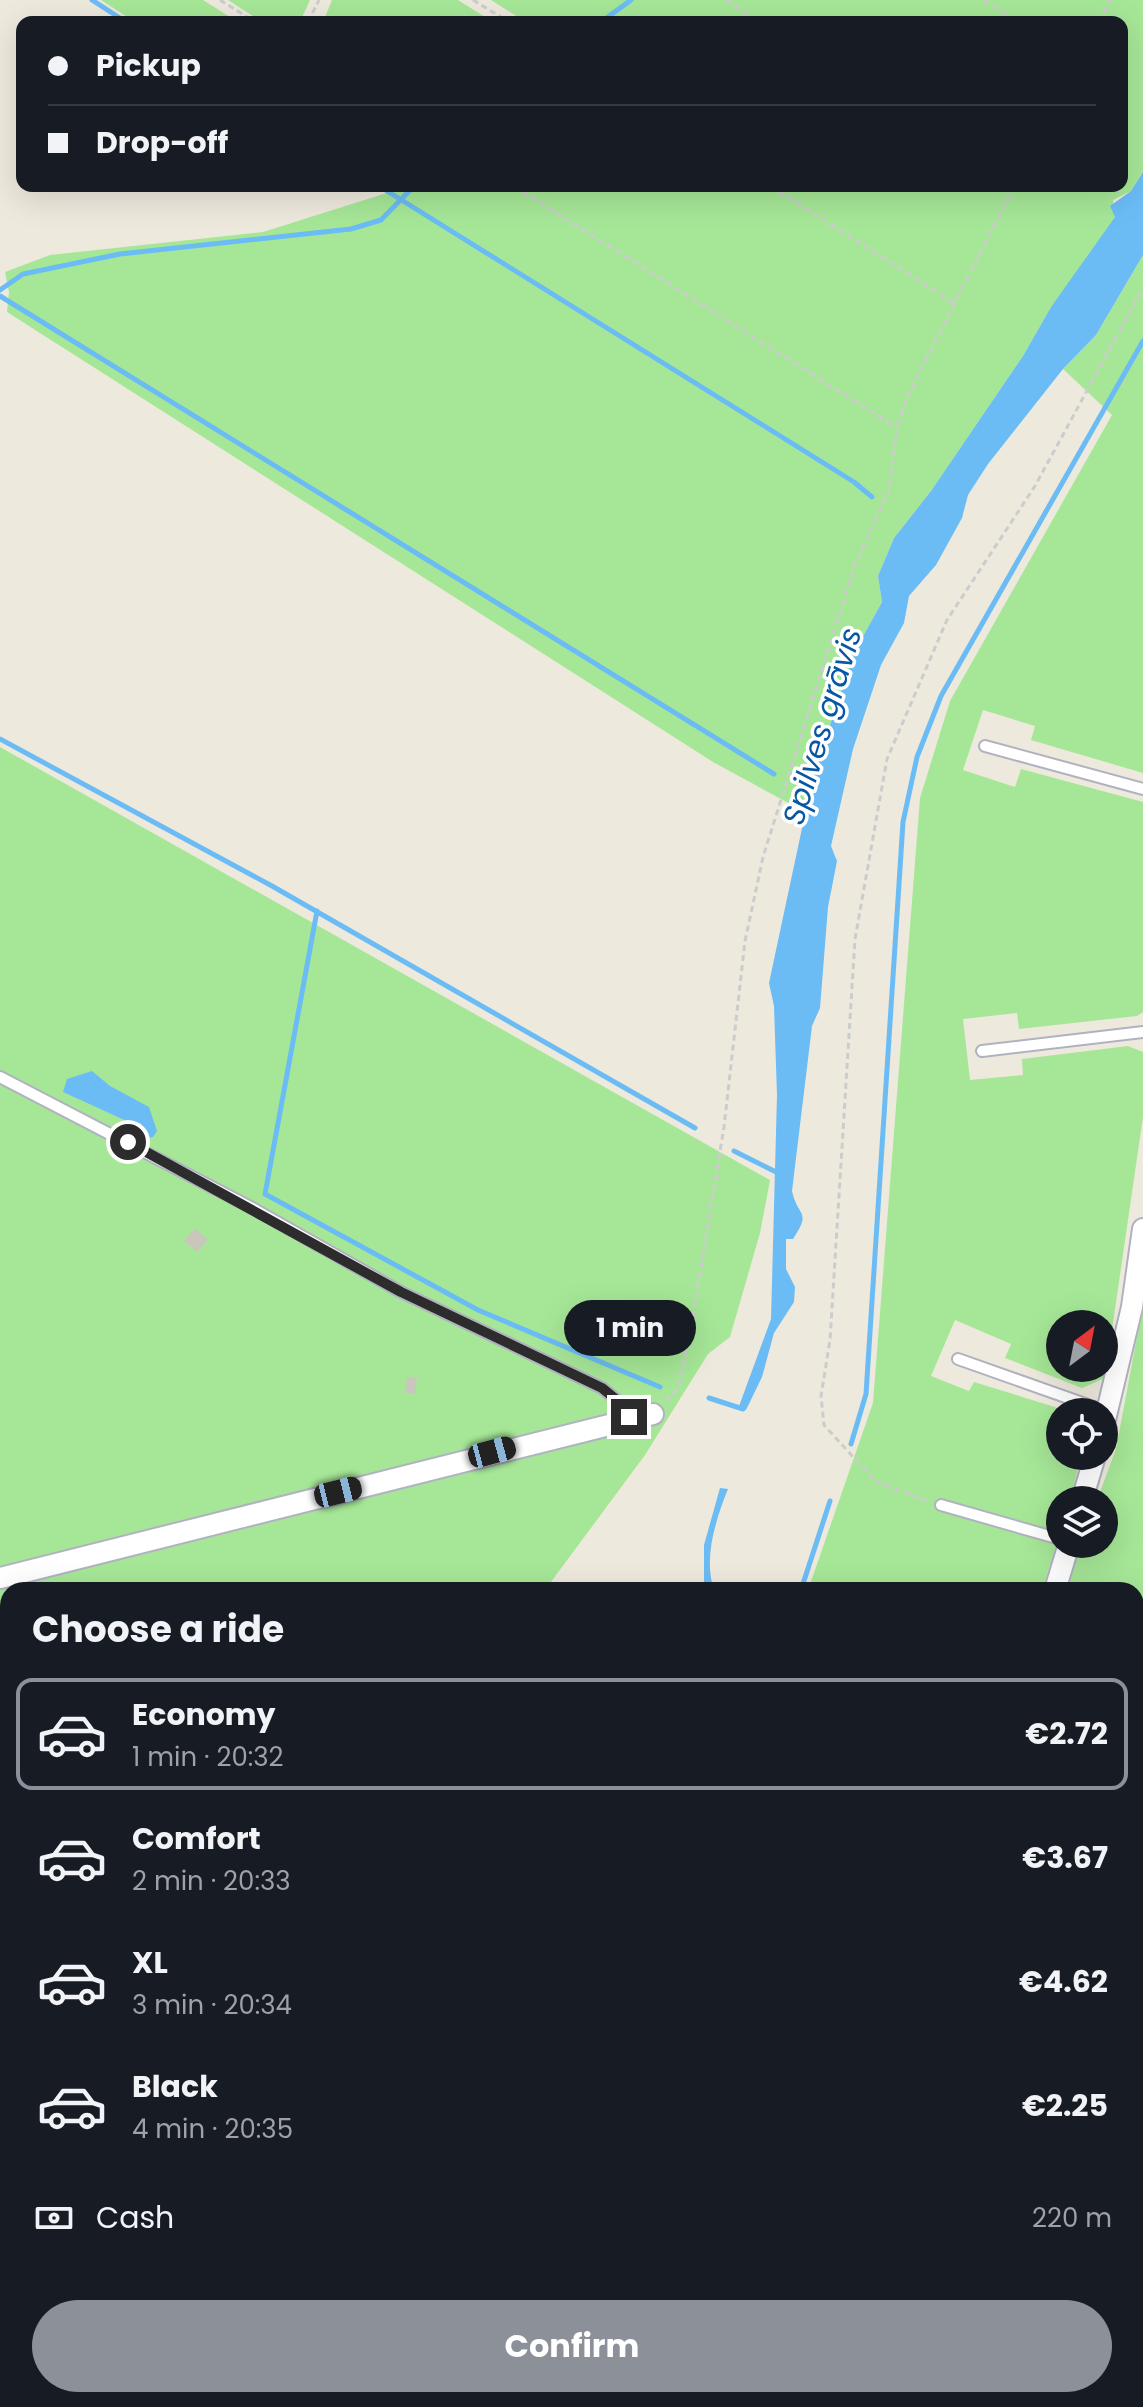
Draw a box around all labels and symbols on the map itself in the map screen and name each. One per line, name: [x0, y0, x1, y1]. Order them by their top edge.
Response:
water label: Spilves grāvis: [772, 622, 872, 830]
route start: [110, 1124, 146, 1160]
callout: 1 min: [563, 1301, 695, 1357]
north arrow: [1046, 1310, 1118, 1382]
route end: [611, 1399, 647, 1435]
car: [466, 1434, 518, 1470]
car: [312, 1475, 364, 1509]

